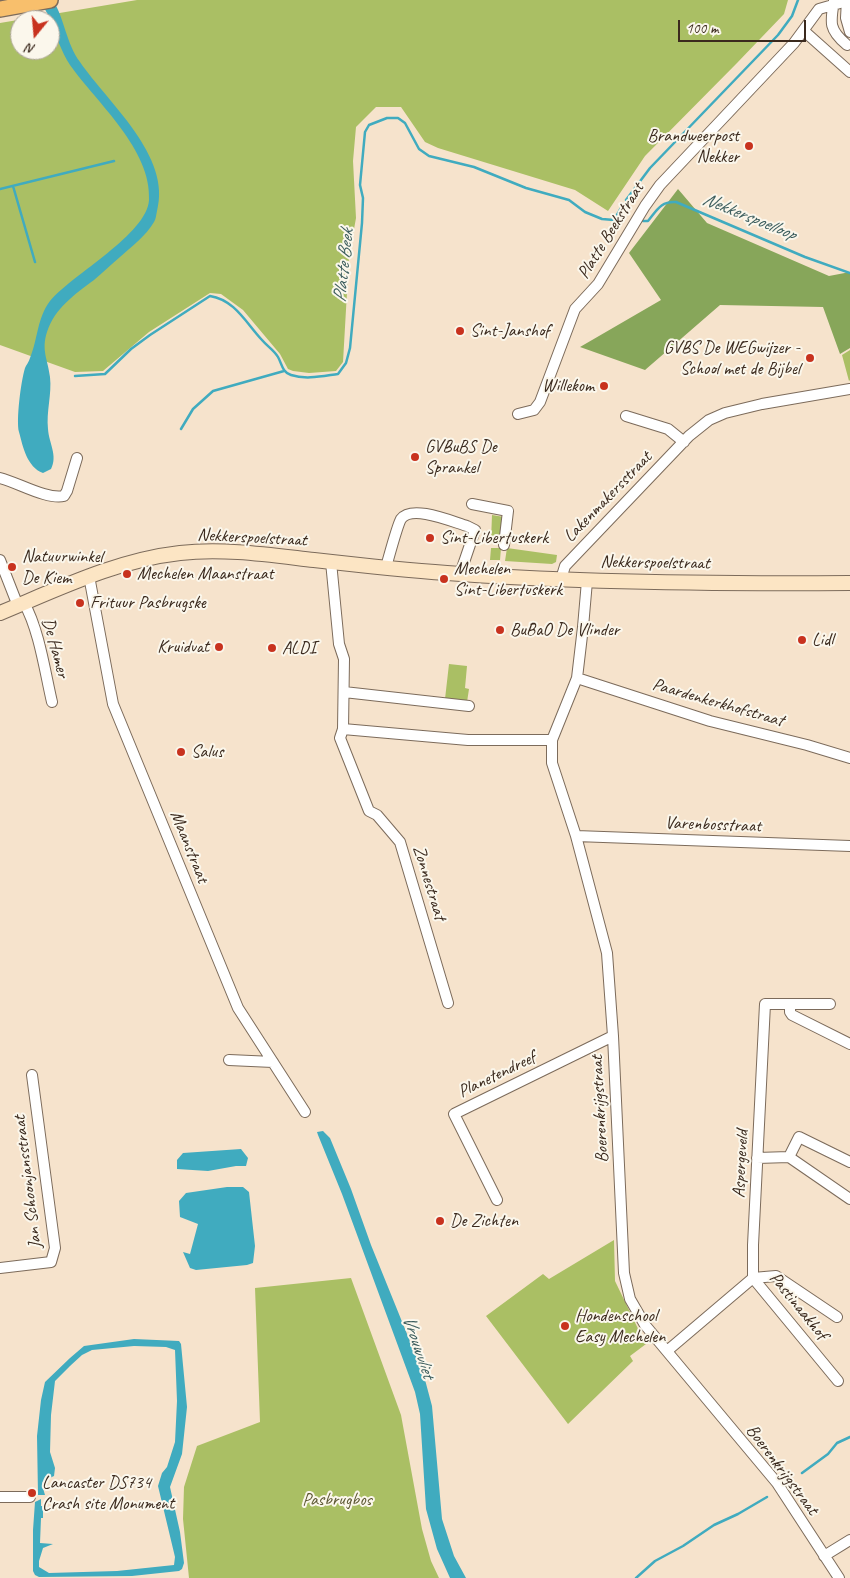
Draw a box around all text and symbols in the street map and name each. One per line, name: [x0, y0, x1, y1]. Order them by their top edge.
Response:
north arrow: [10, 10, 60, 60]
scale bar: [680, 10, 808, 42]
text: 100 m: [686, 19, 718, 38]
text: N: [24, 39, 37, 58]
place label: Brandweerpost Nekker: [647, 125, 739, 168]
marker: Brandweerpost Nekker: [743, 140, 755, 152]
street label: Platte Beekstraat: [573, 179, 649, 283]
water label: Nekkerspoelloop: [699, 188, 799, 246]
water label: Platte Beek: [329, 228, 359, 304]
place label: Sint-Janshof: [470, 320, 550, 342]
marker: Sint-Janshof: [454, 325, 466, 337]
place label: GVBS De WEGwijzer - School met de Bijbel: [664, 337, 800, 379]
marker: GVBS De WEGwijzer - School met de Bijbel: [804, 352, 816, 364]
place label: Willekom: [542, 375, 594, 397]
marker: Willekom: [598, 380, 610, 392]
place label: GVBuBS De Sprankel: [425, 436, 497, 478]
street label: Lakenmakersstraat: [559, 447, 657, 547]
marker: GVBuBS De Sprankel: [409, 451, 421, 463]
street label: Nekkerspoelstraat: [197, 524, 307, 552]
place label: Sint-Libertuskerk: [440, 527, 548, 549]
marker: Sint-Libertuskerk: [424, 532, 436, 544]
place label: Natuurwinkel De Kiem: [22, 546, 103, 588]
street label: Nekkerspoelstraat: [600, 551, 710, 575]
place label: Mechelen Sint-Libertuskerk: [454, 558, 562, 600]
marker: Natuurwinkel De Kiem: [6, 561, 18, 573]
place label: Mechelen Maanstraat: [137, 563, 273, 585]
marker: Mechelen Maanstraat: [121, 568, 133, 580]
marker: Mechelen Sint-Libertuskerk: [438, 573, 450, 585]
place label: Frituur Pasbrugske: [90, 592, 206, 614]
marker: Frituur Pasbrugske: [74, 597, 86, 609]
street label: De Hamer: [37, 616, 73, 680]
place label: BuBaO De Vlinder: [510, 619, 619, 641]
marker: BuBaO De Vlinder: [494, 624, 506, 636]
place label: Lidl: [812, 629, 833, 651]
marker: Lidl: [796, 634, 808, 646]
place label: Kruidvat: [157, 636, 209, 658]
place label: ALDI: [282, 637, 316, 659]
marker: Kruidvat: [213, 641, 225, 653]
marker: ALDI: [266, 642, 278, 654]
street label: Paardenkerkhofstraat: [650, 674, 786, 732]
place label: Salus: [191, 741, 223, 763]
marker: Salus: [175, 746, 187, 758]
street label: Maanstraat: [165, 808, 213, 886]
street label: Varenbosstraat: [665, 813, 761, 837]
street label: Zonnestraat: [407, 843, 451, 923]
street label: Planetendreef: [455, 1047, 539, 1103]
street label: Boerenkrijgstraat: [586, 1055, 614, 1163]
street label: Jan Schoonjansstraat: [9, 1114, 47, 1250]
street label: Aspergeveld: [728, 1129, 754, 1199]
place label: De Zichten: [450, 1210, 518, 1232]
marker: De Zichten: [434, 1215, 446, 1227]
street label: Pastinaakhof: [764, 1268, 832, 1344]
place label: Hondenschool Easy Mechelen: [575, 1305, 665, 1348]
water label: Vrouwvliet: [397, 1313, 439, 1381]
marker: Hondenschool Easy Mechelen: [559, 1320, 571, 1332]
street label: Boerenkrijgstraat: [741, 1420, 823, 1520]
place label: Lancaster DS734 Crash site Monument: [42, 1472, 174, 1515]
marker: Lancaster DS734 Crash site Monument: [26, 1487, 38, 1499]
park label: Pasbrugbos: [302, 1489, 372, 1511]

